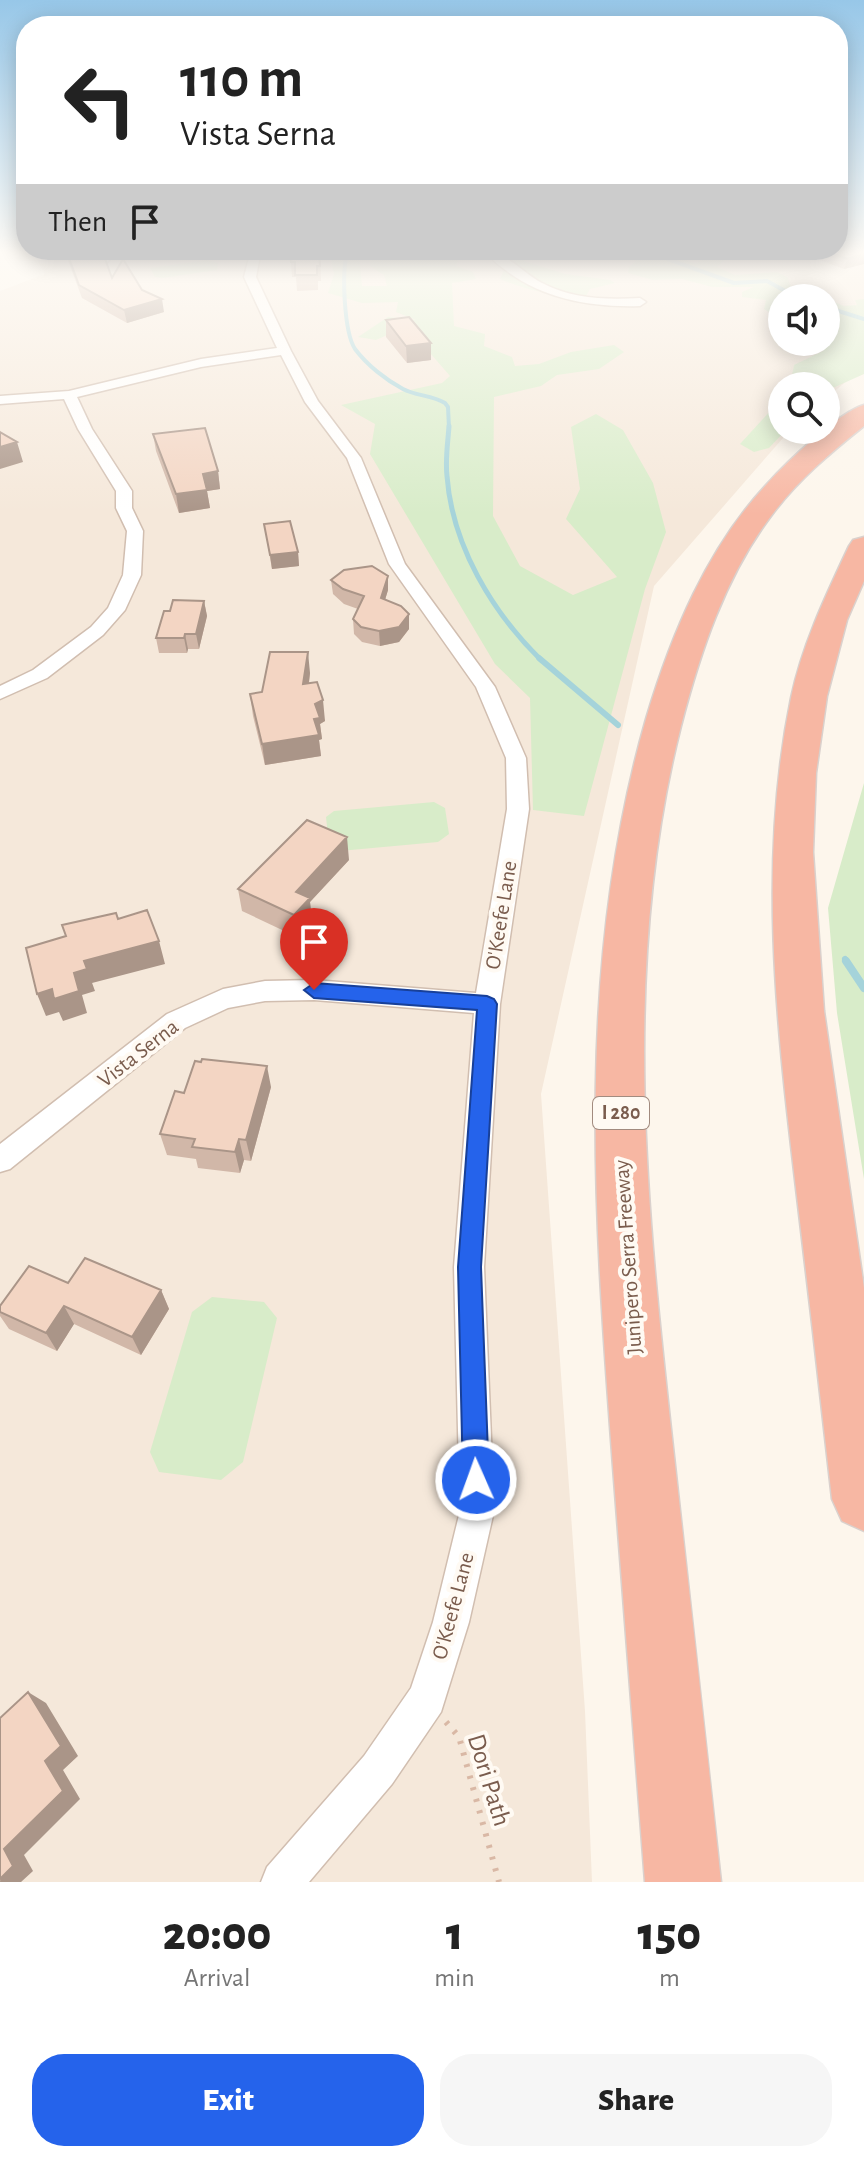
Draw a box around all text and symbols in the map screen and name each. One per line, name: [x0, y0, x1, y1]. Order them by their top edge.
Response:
icon: left: [48, 48, 152, 152]
text: 110 m: [180, 51, 303, 107]
text: Vista Serna: [180, 116, 336, 152]
icon: arrive: [123, 200, 167, 244]
text: Then: [48, 207, 107, 237]
map controls: [768, 284, 840, 444]
button: sound: [768, 284, 840, 356]
button: search: [768, 372, 840, 444]
street label: O'Keefe Lane: [482, 859, 520, 971]
pin: [280, 908, 348, 990]
icon: arrive: [292, 920, 336, 964]
street label: Vista Serna: [94, 1015, 182, 1091]
road number: I 280: [593, 1097, 649, 1129]
street label: Junipero Serra Freeway: [610, 1158, 646, 1355]
position arrow: [434, 1438, 518, 1522]
street label: O'Keefe Lane: [428, 1550, 478, 1662]
street label: Dori Path: [463, 1731, 515, 1829]
text: 20:00: [163, 1911, 271, 1959]
text: 1: [446, 1911, 463, 1959]
text: 150: [638, 1911, 701, 1959]
text: Arrival: [184, 1965, 251, 1991]
text: min: [434, 1965, 475, 1991]
text: m: [659, 1965, 680, 1991]
button: Exit: [32, 2054, 424, 2146]
button: Share: [440, 2054, 832, 2146]

